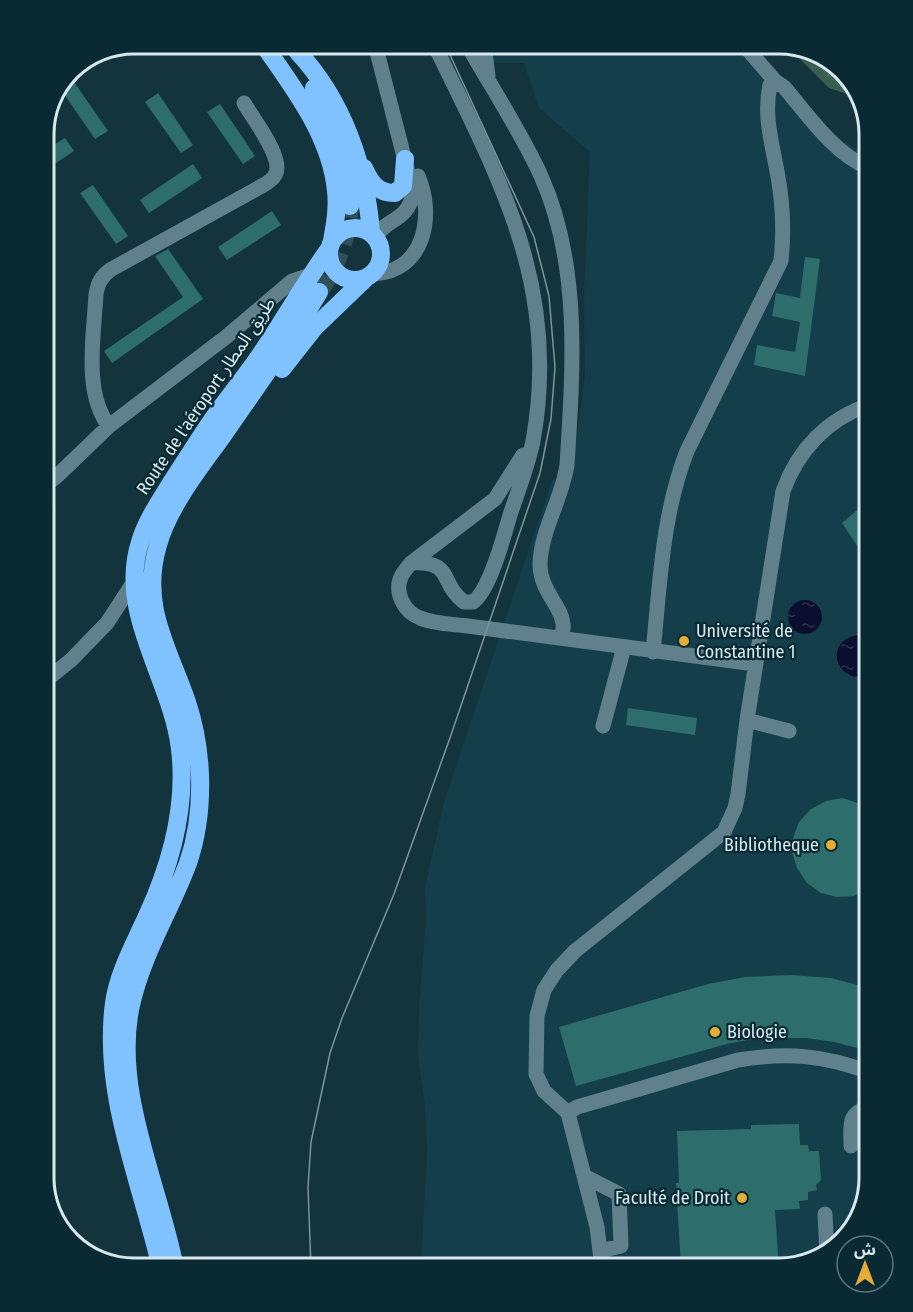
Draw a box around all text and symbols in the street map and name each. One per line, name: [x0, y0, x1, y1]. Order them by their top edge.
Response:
street label: Route de l'aéroport طريق المطار: [132, 293, 280, 499]
place label: Université de Constantine 1: [696, 620, 796, 663]
marker: Université de Constantine 1: [677, 634, 691, 648]
place label: Bibliotheque: [724, 834, 819, 856]
marker: Bibliotheque: [824, 838, 838, 852]
place label: Biologie: [727, 1021, 787, 1043]
marker: Biologie: [708, 1025, 722, 1039]
place label: Faculté de Droit: [615, 1187, 730, 1209]
marker: Faculté de Droit: [735, 1191, 749, 1205]
north arrow: [835, 1234, 895, 1294]
text: ش: [854, 1240, 876, 1259]

